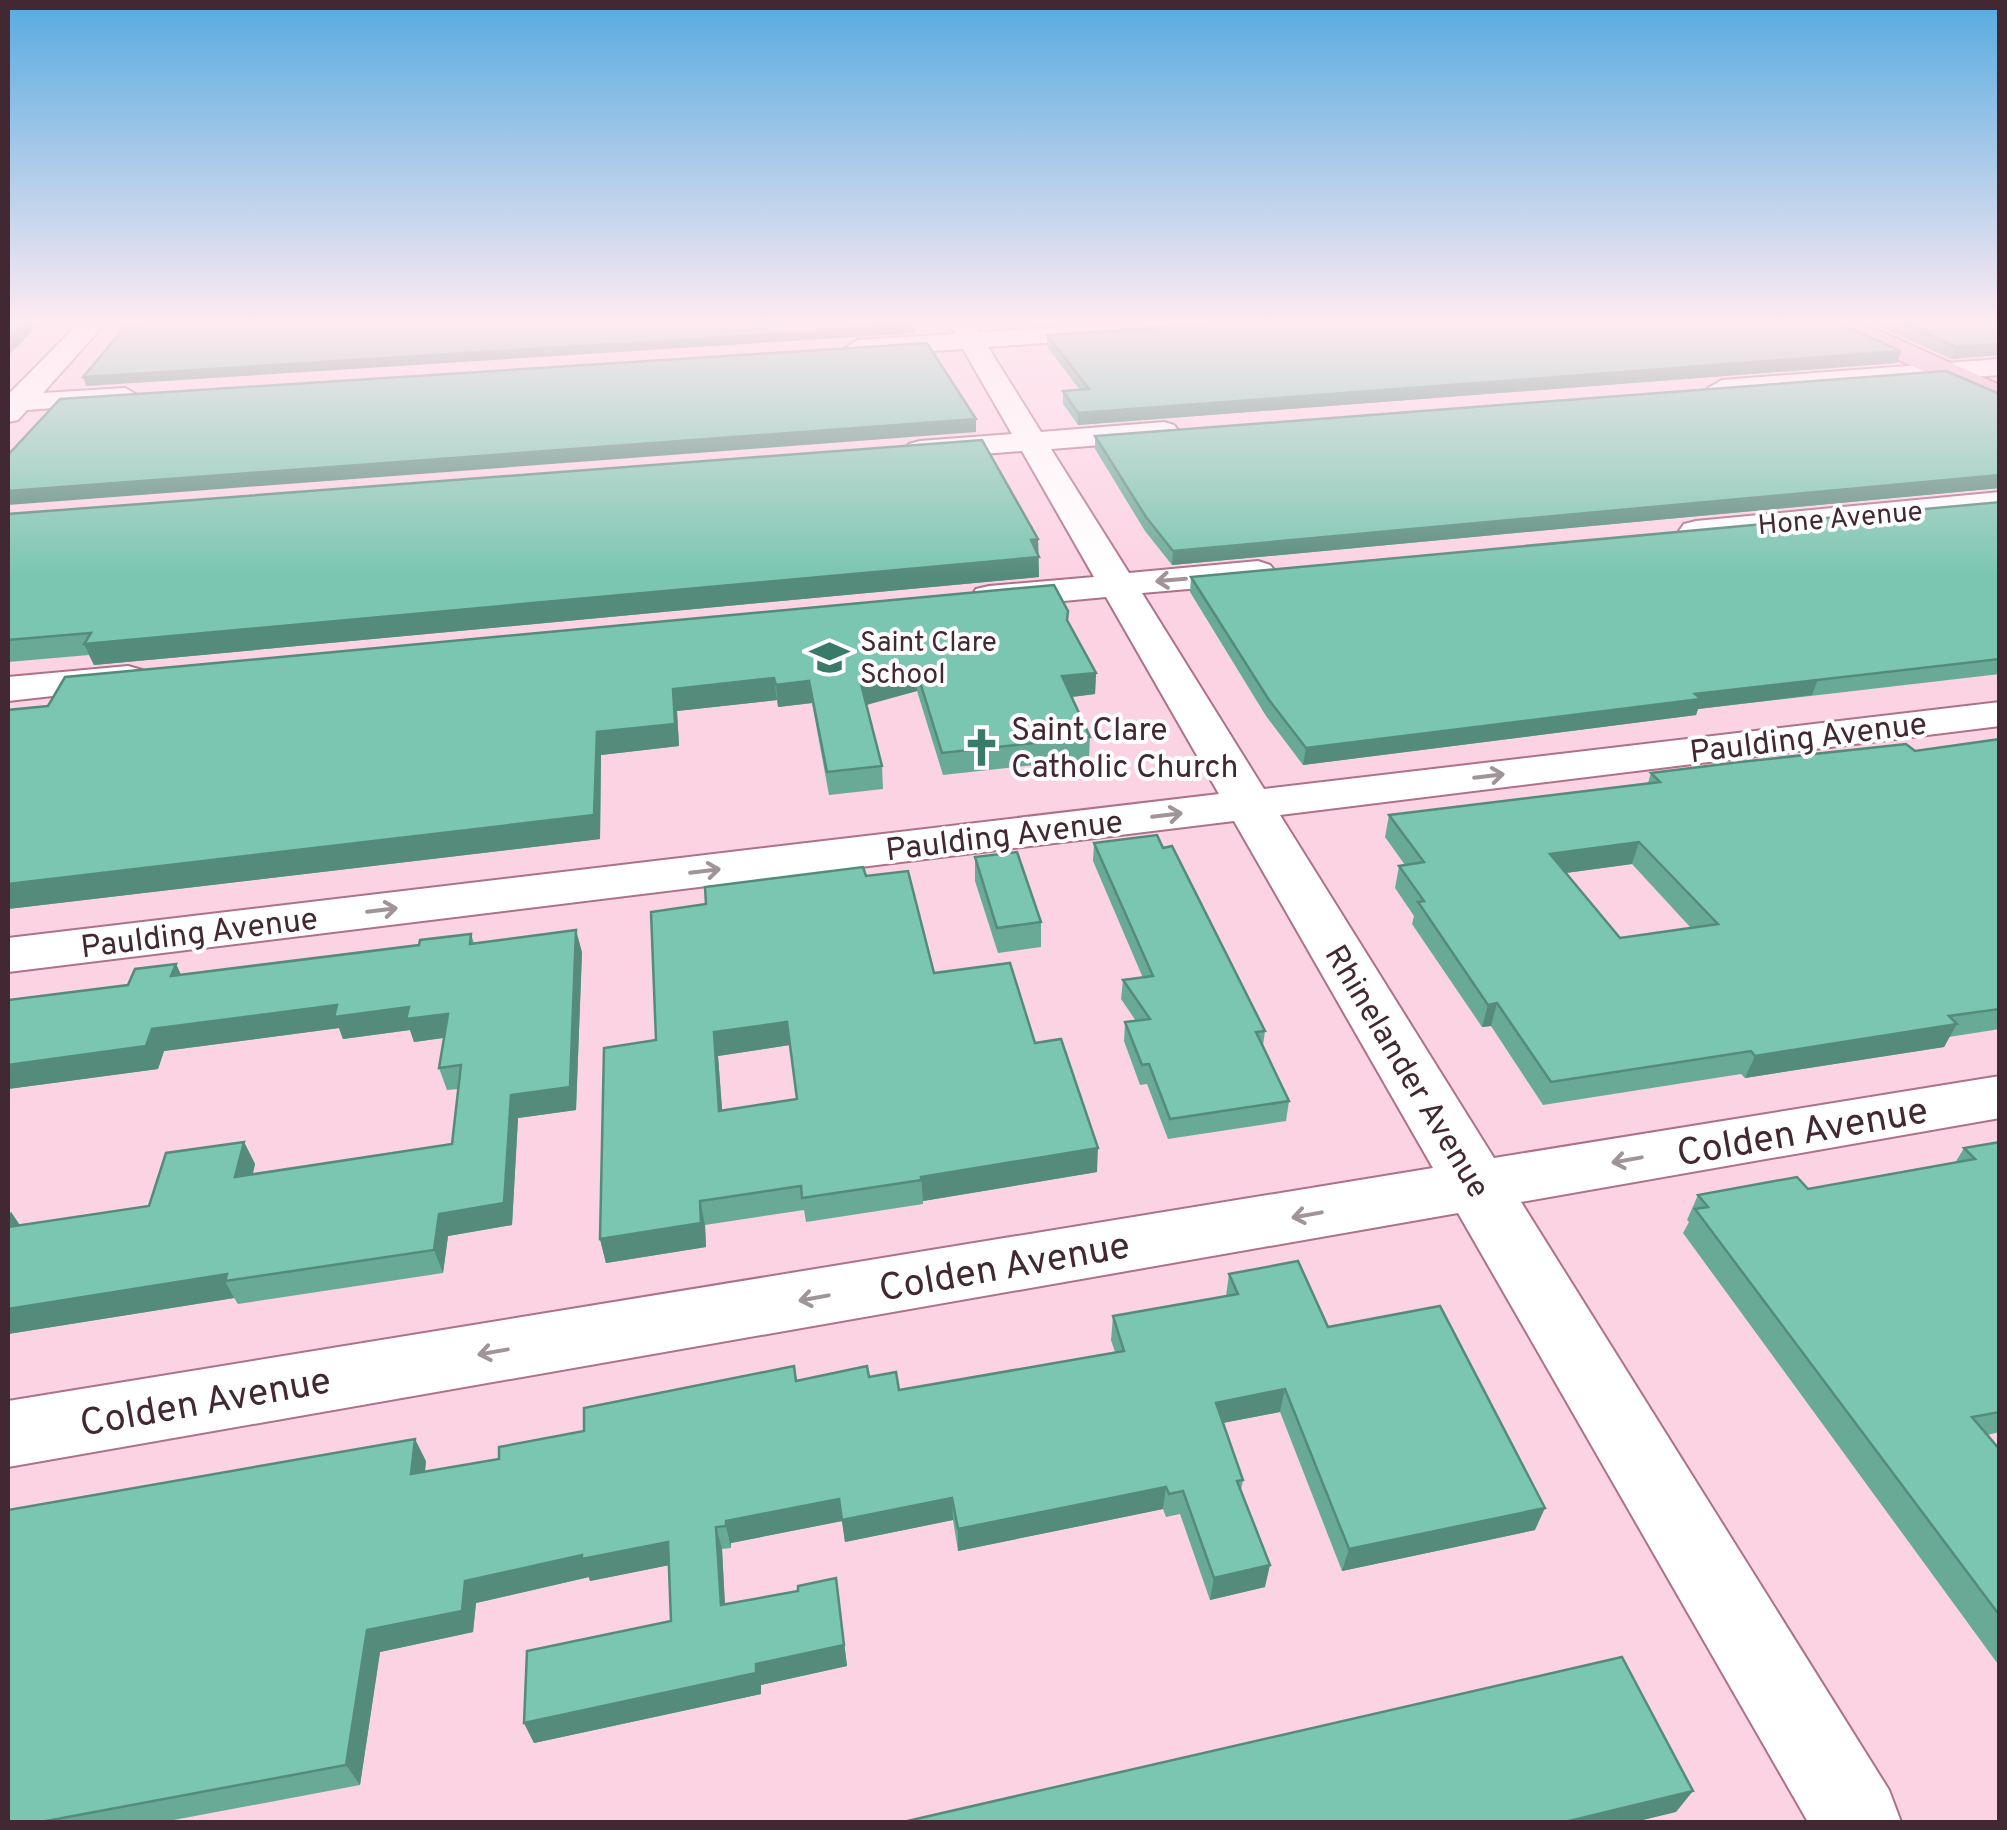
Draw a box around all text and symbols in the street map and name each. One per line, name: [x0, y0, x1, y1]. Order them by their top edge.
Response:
street label: Hone Avenue: [1756, 495, 1924, 545]
one-way arrow: [1155, 571, 1187, 590]
place label: Saint Clare School: [860, 626, 997, 694]
school or university icon: Saint Clare School: [809, 636, 851, 678]
street label: Paulding Avenue: [1688, 706, 1929, 774]
place label: Saint Clare Catholic Church: [1011, 712, 1239, 789]
church icon: Saint Clare Catholic Church: [960, 726, 1002, 768]
one-way arrow: [1473, 766, 1505, 785]
street label: Paulding Avenue: [884, 804, 1125, 872]
one-way arrow: [1150, 806, 1182, 824]
one-way arrow: [688, 861, 721, 880]
one-way arrow: [366, 900, 398, 919]
street label: Paulding Avenue: [79, 901, 320, 969]
street label: Rhinelander Avenue: [1314, 939, 1497, 1206]
street label: Colden Avenue: [1673, 1088, 1932, 1181]
one-way arrow: [1612, 1151, 1644, 1170]
one-way arrow: [1291, 1206, 1324, 1224]
street label: Colden Avenue: [875, 1223, 1134, 1316]
one-way arrow: [798, 1289, 831, 1308]
one-way arrow: [478, 1343, 510, 1362]
street label: Colden Avenue: [76, 1358, 335, 1451]

